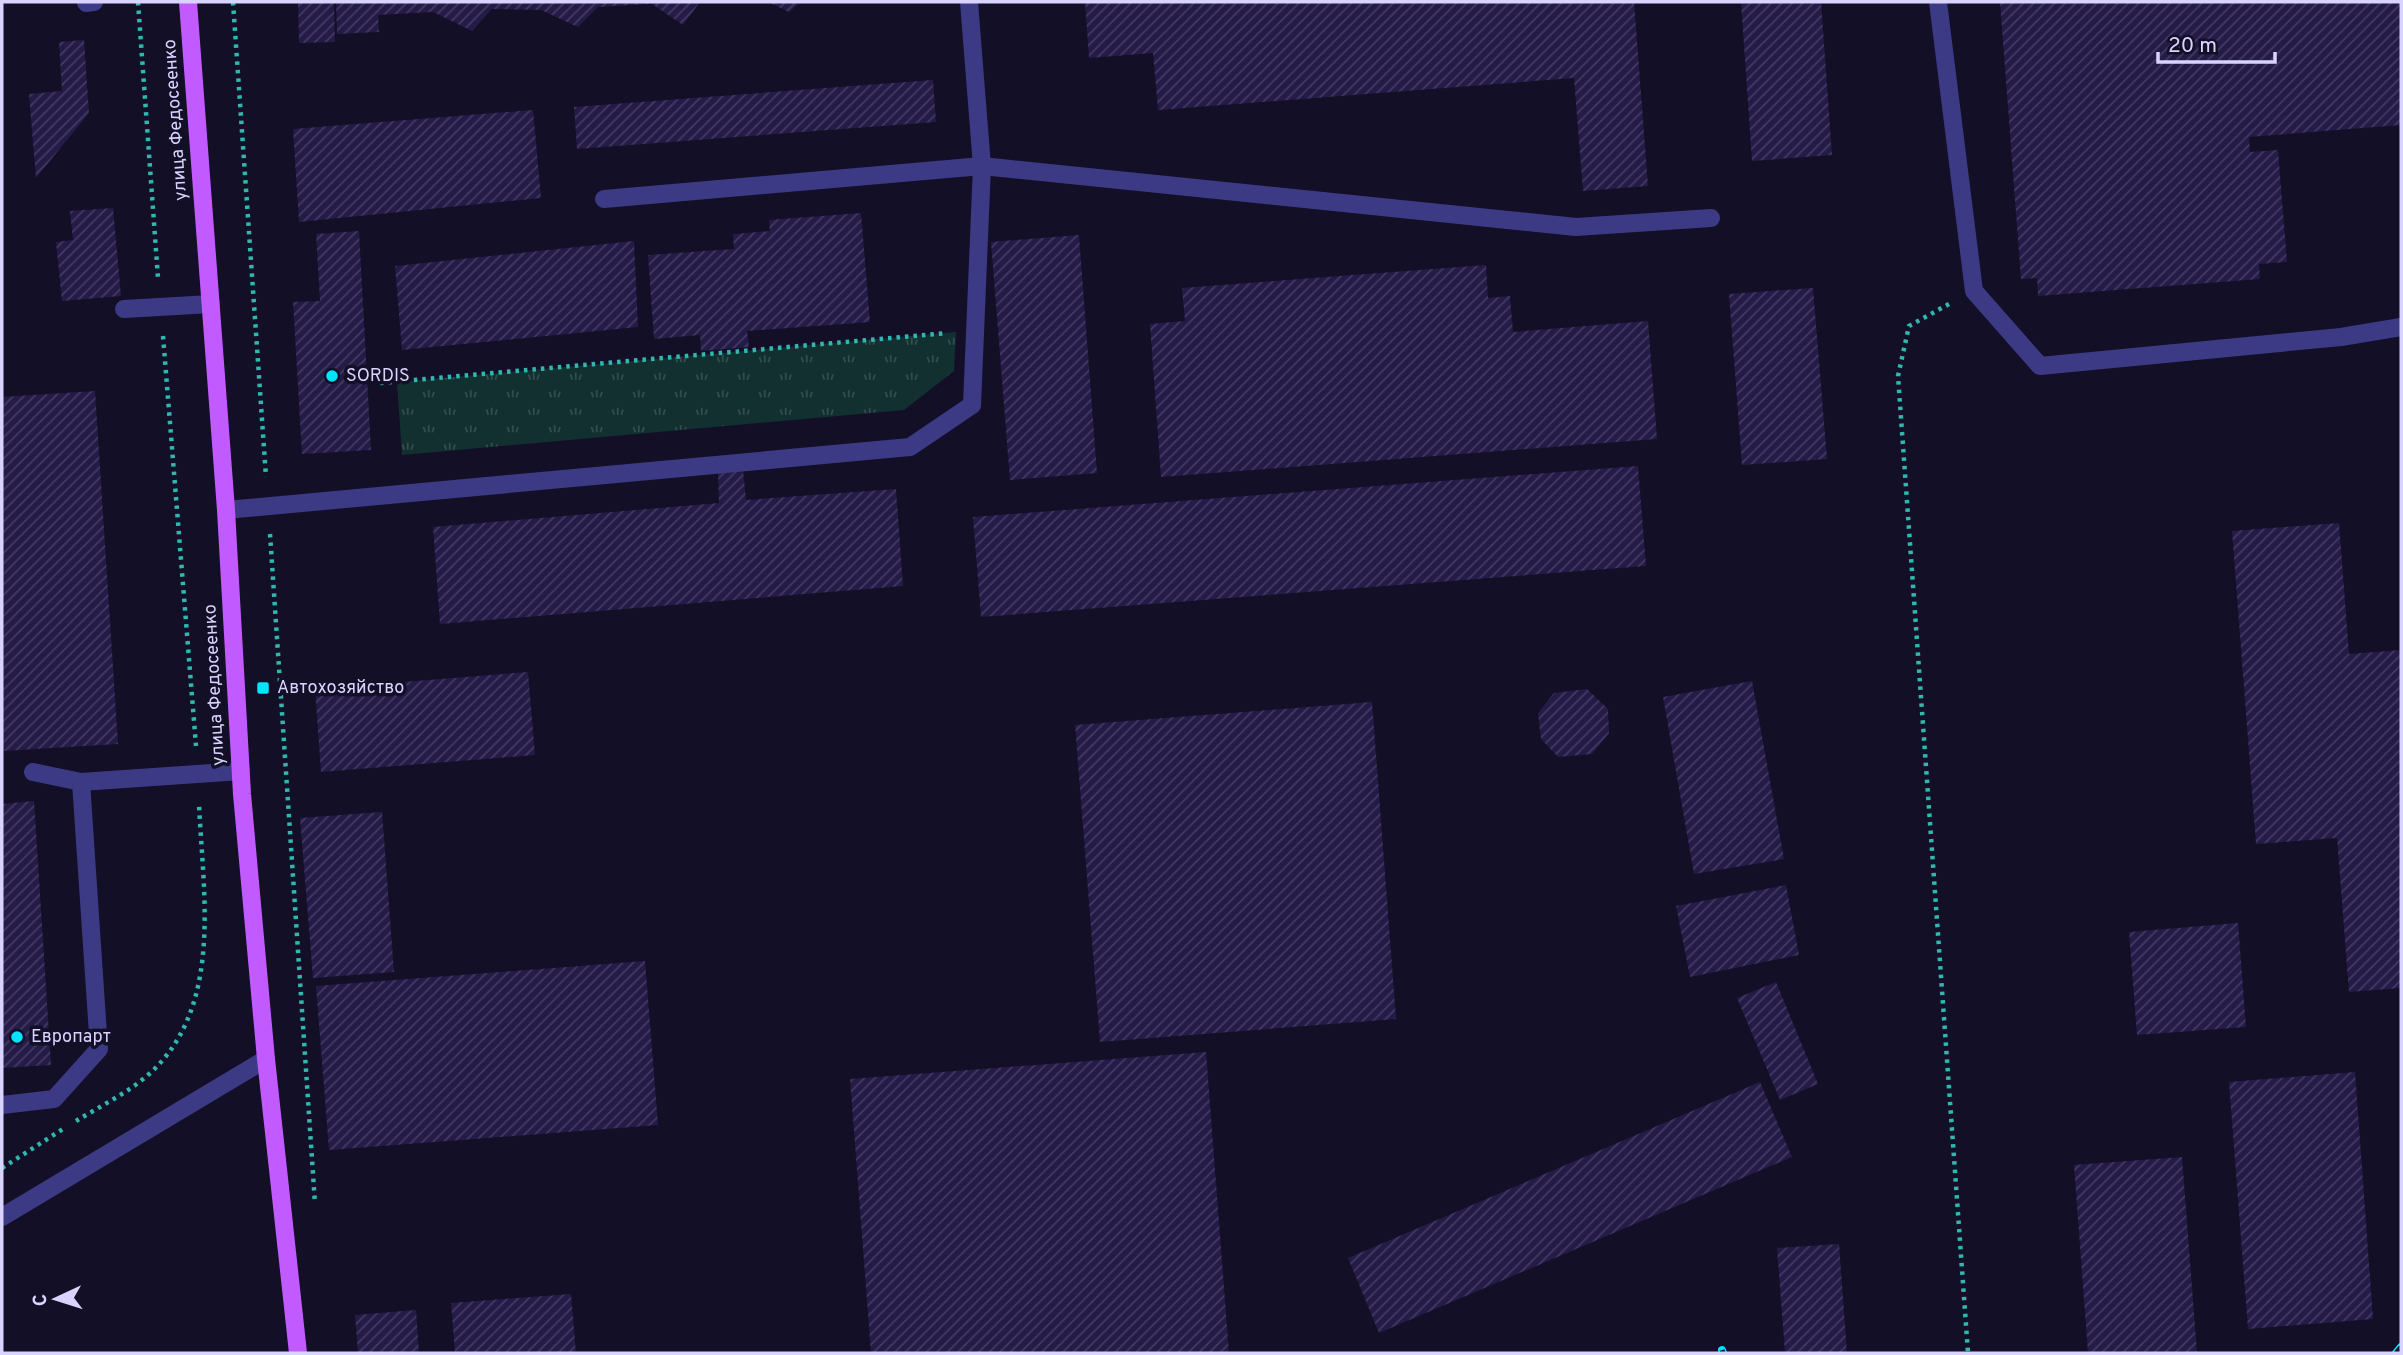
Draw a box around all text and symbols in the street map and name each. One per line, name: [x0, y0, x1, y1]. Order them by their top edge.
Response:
scale bar: [2158, 21, 2275, 65]
text: 20 m: [2168, 33, 2217, 60]
street label: улица Федосеенко: [159, 38, 193, 202]
place label: SORDIS: [346, 365, 410, 388]
marker: SORDIS: [324, 368, 340, 384]
street label: улица Федосеенко: [199, 604, 231, 766]
place label: Автохозяйство: [277, 677, 404, 700]
marker: Автохозяйство: [255, 680, 271, 696]
place label: Европарт: [31, 1026, 111, 1049]
marker: Европарт: [9, 1029, 25, 1045]
north arrow: [21, 1264, 91, 1334]
text: С: [29, 1293, 53, 1307]

